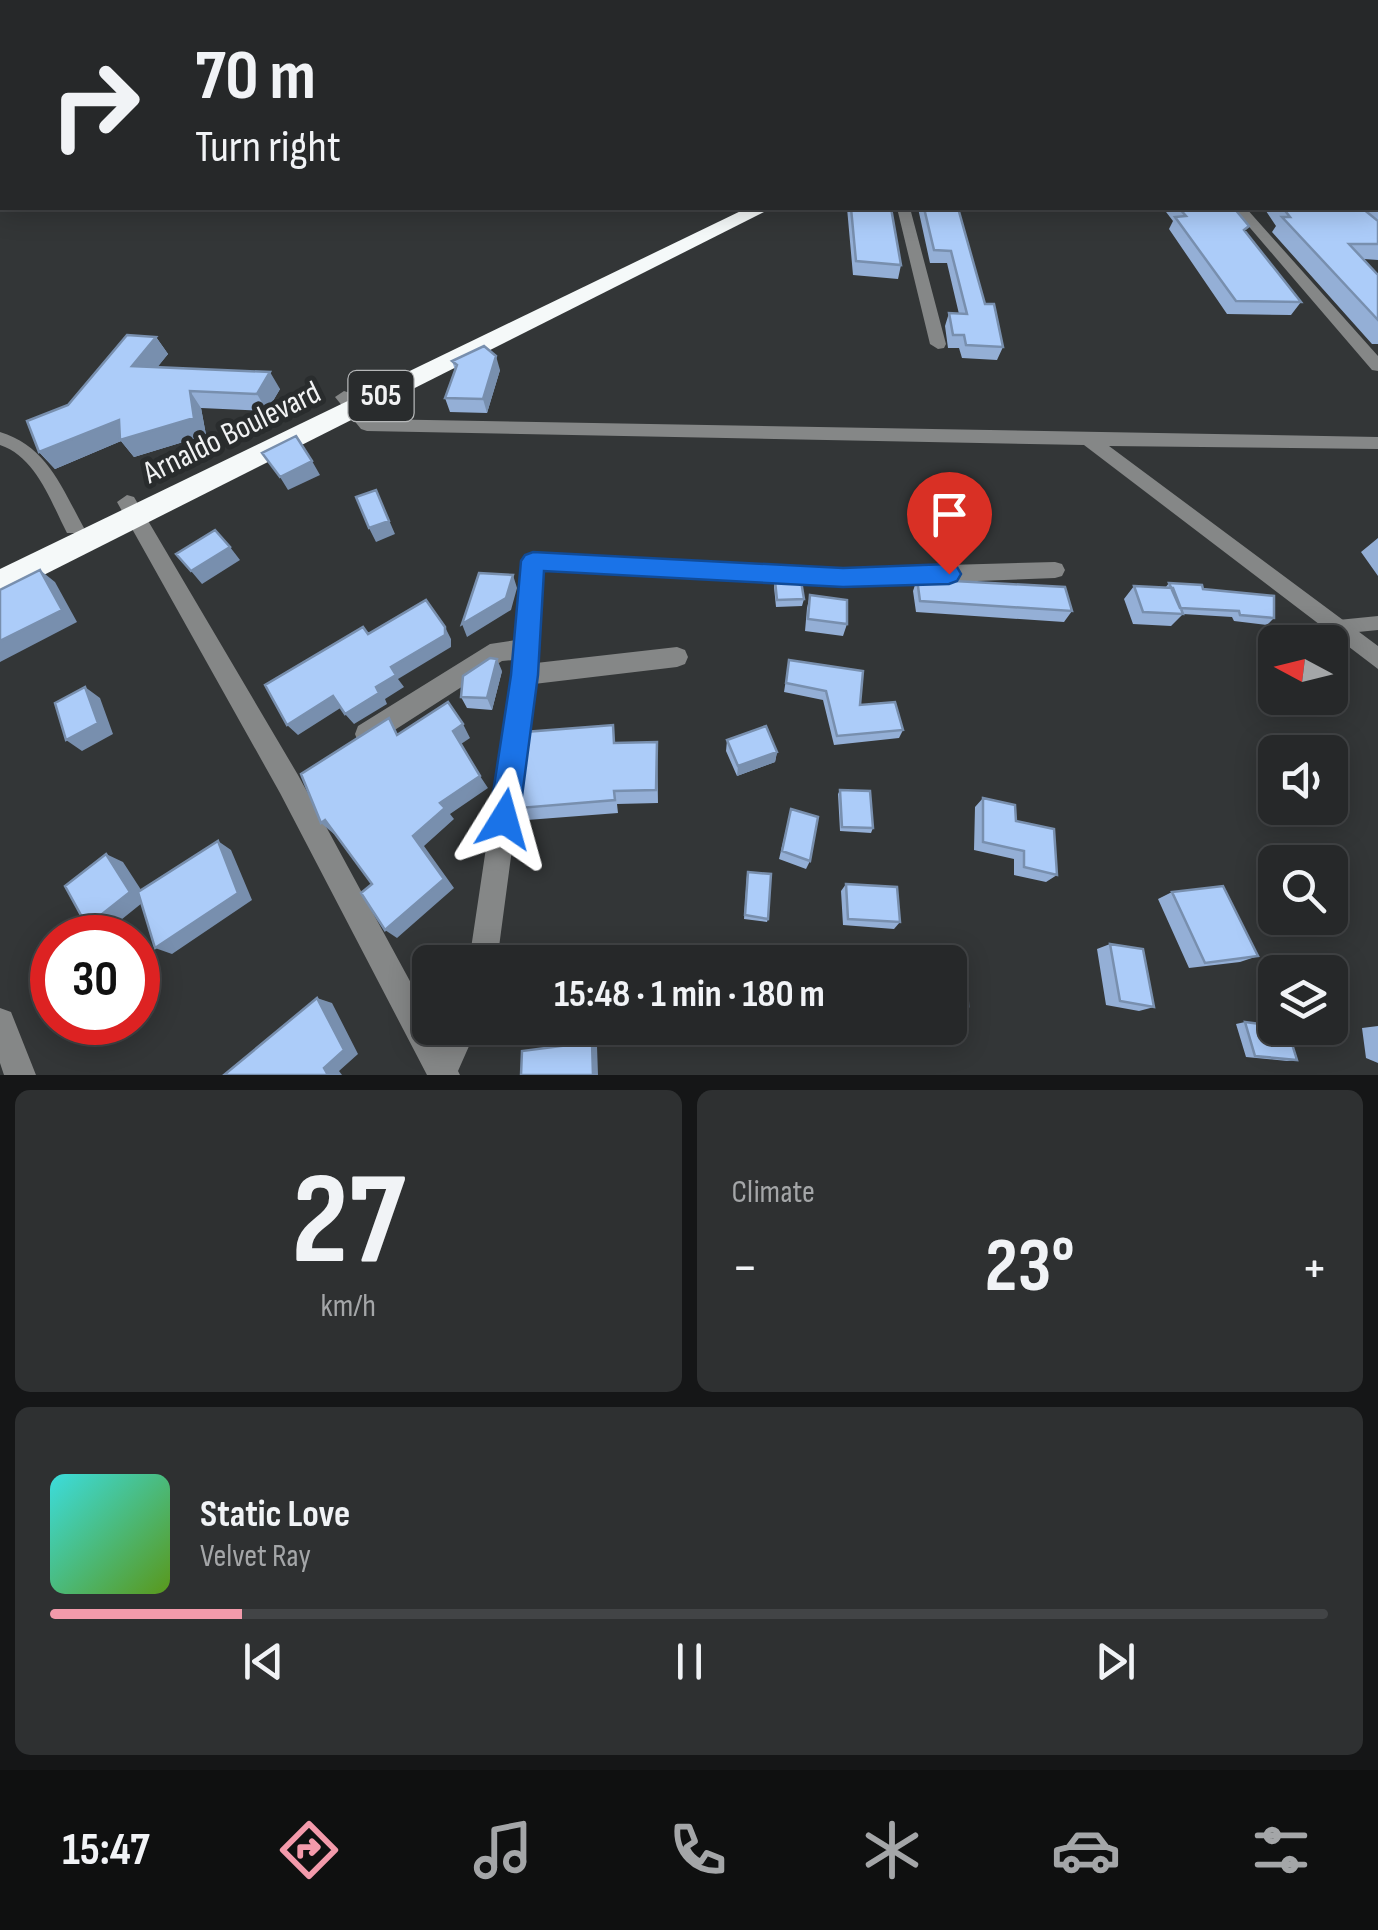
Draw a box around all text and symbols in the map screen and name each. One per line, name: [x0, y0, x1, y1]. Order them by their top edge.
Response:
text: 70 m: [195, 35, 316, 119]
icon: right: [30, 40, 160, 170]
text: Turn right: [195, 120, 341, 175]
road number: 505: [348, 371, 414, 421]
street label: Arnaldo Boulevard: [136, 373, 327, 493]
pin: [907, 472, 992, 575]
icon: arrive: [922, 487, 977, 542]
north arrow: [1258, 625, 1348, 715]
map controls: [1258, 625, 1348, 1045]
button: sound: [1258, 735, 1348, 825]
position arrow: [452, 767, 556, 871]
button: search: [1258, 845, 1348, 935]
speed limit sign: 30: [30, 915, 160, 1045]
button: layers: [1258, 955, 1348, 1045]
text: 15:48 · 1 min · 180 m: [554, 972, 825, 1017]
text: 27: [291, 1144, 405, 1300]
text: Climate: [732, 1173, 815, 1212]
text: 23°: [985, 1222, 1075, 1313]
text: −: [732, 1235, 758, 1302]
text: +: [1301, 1235, 1328, 1302]
text: km/h: [321, 1287, 376, 1326]
text: Static Love: [200, 1492, 350, 1537]
text: Velvet Ray: [200, 1537, 311, 1576]
icon: previous: [236, 1634, 291, 1689]
icon: pause: [662, 1634, 717, 1689]
icon: next: [1088, 1634, 1143, 1689]
icon: directions: [274, 1815, 344, 1885]
icon: music: [468, 1815, 538, 1885]
icon: phone: [663, 1815, 733, 1885]
icon: climate: [857, 1815, 927, 1885]
icon: car: [1051, 1815, 1121, 1885]
icon: filters: [1246, 1815, 1316, 1885]
text: 15:47: [62, 1823, 150, 1878]

